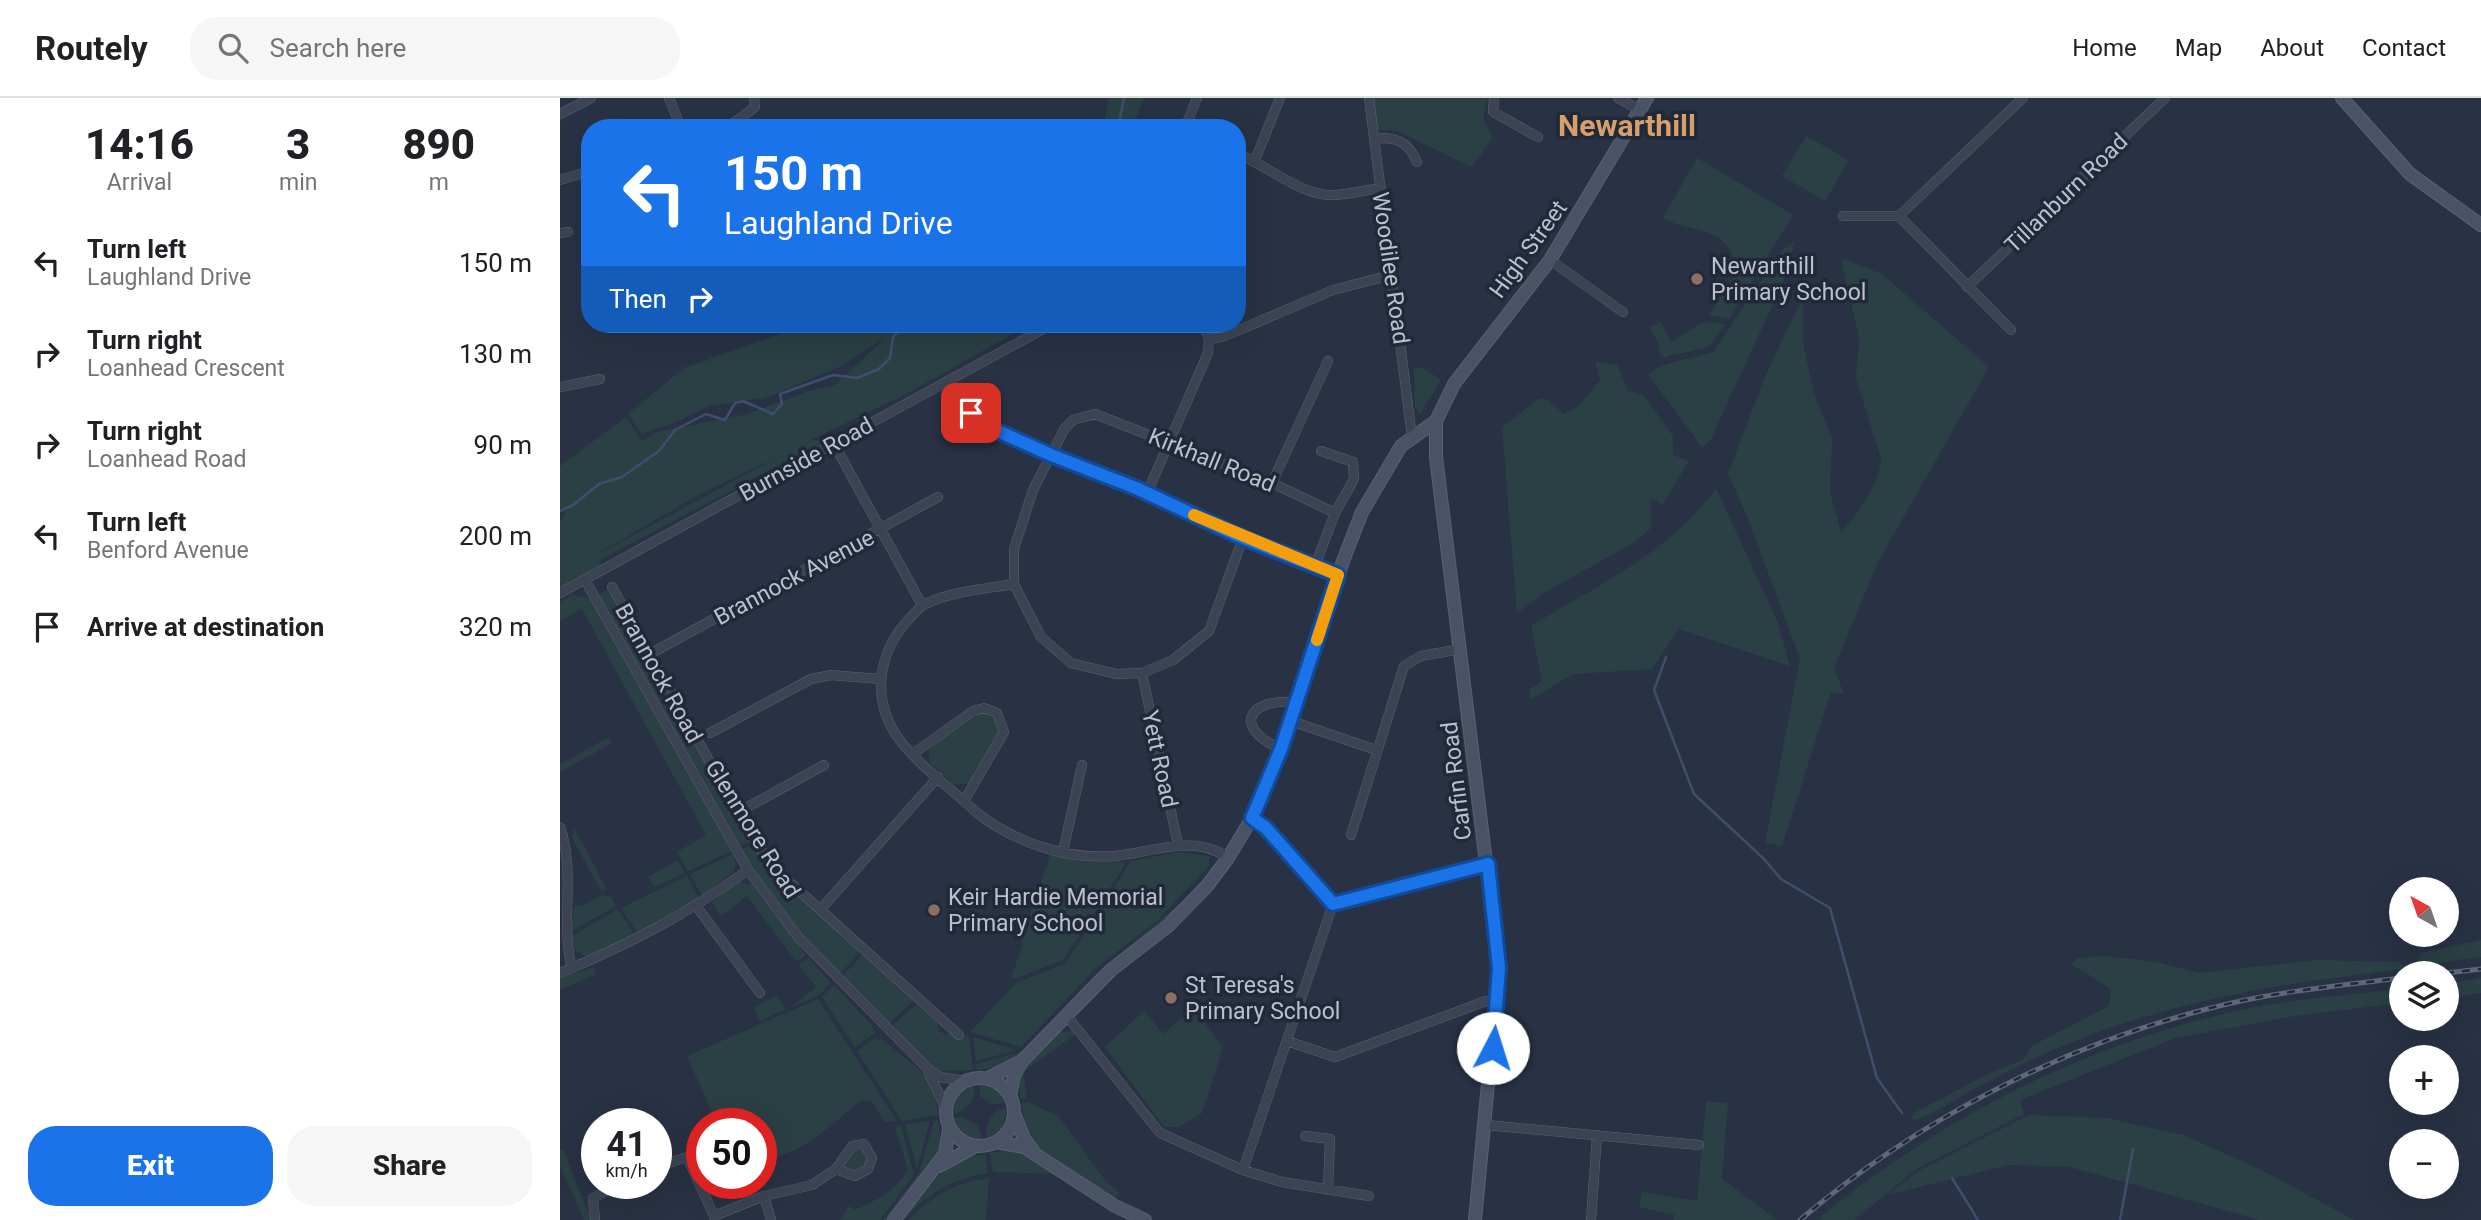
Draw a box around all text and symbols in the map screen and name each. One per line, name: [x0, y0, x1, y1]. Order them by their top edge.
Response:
search box: [190, 17, 680, 80]
text: Routely: [35, 29, 148, 68]
icon: search: [214, 29, 252, 67]
text: Search here: [270, 33, 406, 63]
text: Home: [2072, 34, 2137, 62]
text: Map: [2175, 34, 2222, 62]
text: About: [2260, 34, 2324, 62]
text: Contact: [2362, 34, 2446, 62]
district label: Newarthill: [1558, 108, 1696, 143]
text: 14:16: [85, 120, 194, 169]
text: 3: [286, 120, 310, 169]
text: 890: [402, 120, 475, 169]
street label: Tillanburn Road: [1999, 128, 2133, 259]
text: 150 m: [724, 145, 863, 202]
icon: left: [609, 147, 700, 238]
text: Arrival: [107, 169, 172, 196]
text: min: [279, 169, 317, 196]
text: m: [429, 169, 449, 196]
street label: Woodilee Road: [1366, 190, 1415, 346]
street label: High Street: [1484, 195, 1573, 303]
text: Laughland Drive: [724, 204, 953, 242]
text: Turn left: [87, 234, 186, 264]
icon: left: [28, 244, 66, 282]
text: 150 m: [459, 248, 532, 278]
place label: Newarthill Primary School: [1711, 253, 1866, 306]
text: Laughland Drive: [87, 264, 251, 291]
marker: Newarthill Primary School: [1689, 271, 1705, 287]
icon: right: [681, 280, 719, 318]
text: Then: [609, 284, 667, 314]
text: Turn right: [87, 325, 202, 355]
icon: right: [28, 335, 66, 373]
text: 130 m: [459, 339, 532, 369]
text: Loanhead Crescent: [87, 355, 285, 382]
pin: [941, 383, 1001, 443]
icon: arrive: [952, 394, 990, 432]
street label: Burnside Road: [735, 412, 878, 507]
text: Turn right: [87, 416, 202, 446]
street label: Kirkhall Road: [1144, 423, 1279, 498]
icon: right: [28, 426, 66, 464]
text: 90 m: [474, 430, 532, 460]
text: Loanhead Road: [87, 446, 247, 473]
text: Turn left: [87, 507, 186, 537]
icon: left: [28, 517, 66, 555]
text: 200 m: [459, 521, 532, 551]
street label: Brannock Avenue: [710, 524, 879, 631]
text: Benford Avenue: [87, 537, 249, 564]
street label: Brannock Road: [609, 599, 708, 748]
icon: arrive: [28, 608, 66, 646]
text: Arrive at destination: [87, 612, 324, 642]
text: 320 m: [459, 612, 532, 642]
street label: Yett Road: [1136, 708, 1183, 810]
street label: Carfin Road: [1436, 720, 1477, 842]
street label: Glenmore Road: [699, 755, 806, 903]
north arrow: [2389, 877, 2459, 947]
map controls: [2389, 877, 2459, 1199]
place label: Keir Hardie Memorial Primary School: [948, 884, 1163, 937]
marker: Keir Hardie Memorial Primary School: [926, 902, 942, 918]
button: layers: [2389, 961, 2459, 1031]
place label: St Teresa's Primary School: [1185, 972, 1340, 1025]
marker: St Teresa's Primary School: [1163, 990, 1179, 1006]
position arrow: [1456, 1011, 1530, 1085]
button: +: [2389, 1045, 2459, 1115]
speed limit sign: 50: [686, 1108, 777, 1199]
text: 41: [606, 1124, 647, 1165]
button: Exit: [28, 1126, 273, 1206]
button: Share: [287, 1126, 532, 1206]
button: −: [2389, 1129, 2459, 1199]
text: km/h: [605, 1160, 648, 1181]

